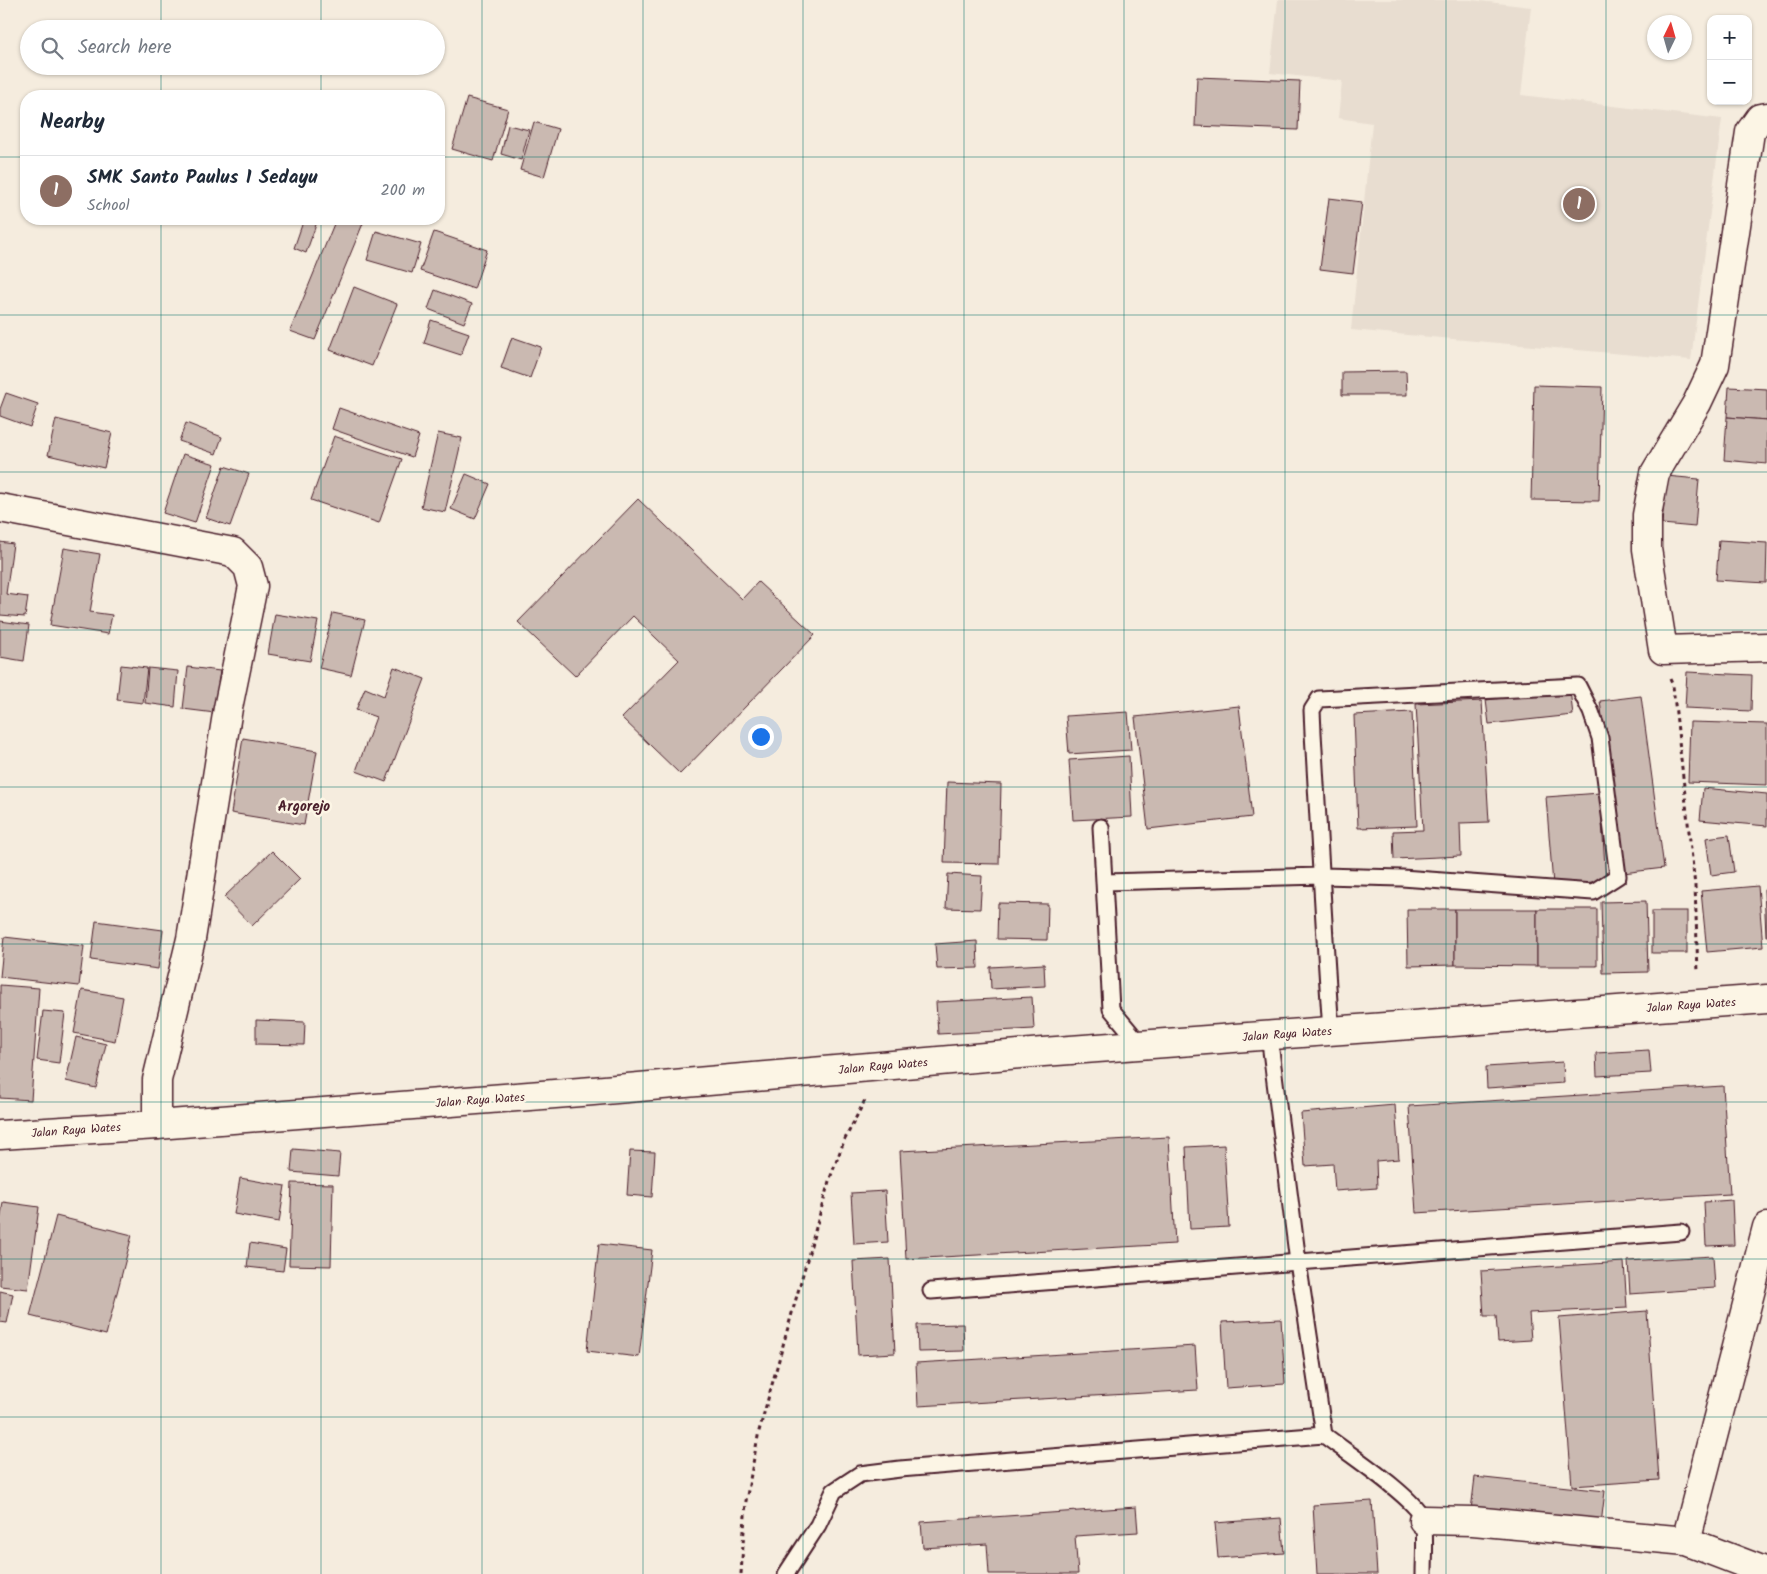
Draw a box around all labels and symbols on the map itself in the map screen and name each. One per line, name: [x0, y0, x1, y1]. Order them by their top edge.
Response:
north arrow: [1647, 15, 1692, 60]
pin: 1: [1563, 185, 1595, 223]
your location: [748, 724, 774, 750]
district label: Argorejo: [278, 795, 330, 819]
street label: Jalan Raya Wates: [1646, 993, 1737, 1018]
street label: Jalan Raya Wates: [1242, 1022, 1333, 1047]
street label: Jalan Raya Wates: [837, 1053, 929, 1080]
street label: Jalan Raya Wates: [435, 1088, 526, 1113]
street label: Jalan Raya Wates: [31, 1118, 122, 1143]

